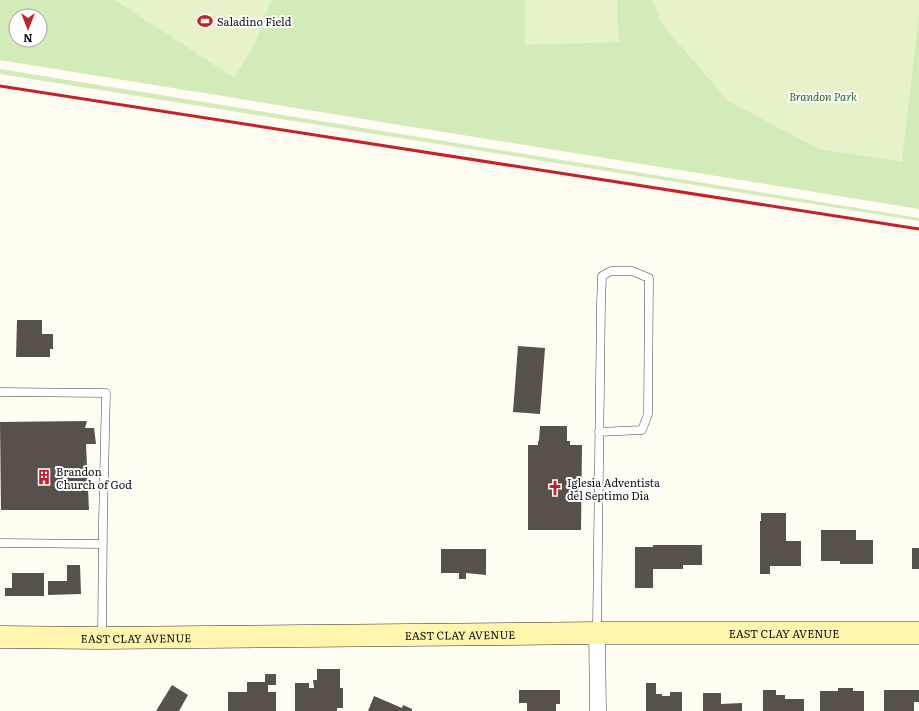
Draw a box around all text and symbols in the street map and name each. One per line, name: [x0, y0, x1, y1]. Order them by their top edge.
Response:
north arrow: [8, 8, 48, 48]
sports icon: Saladino Field: [196, 12, 214, 30]
place label: Saladino Field: [217, 13, 292, 29]
text: N: [23, 31, 33, 47]
park label: Brandon Park: [789, 88, 857, 104]
place label: Brandon Church of God: [56, 463, 132, 492]
building icon: Brandon Church of God: [35, 468, 53, 486]
place label: Iglesia Adventista del Septimo Dia: [567, 474, 660, 503]
church icon: Iglesia Adventista del Septimo Dia: [546, 479, 564, 497]
street label: EAST CLAY AVENUE: [729, 625, 839, 641]
street label: EAST CLAY AVENUE: [405, 626, 515, 643]
street label: EAST CLAY AVENUE: [81, 629, 191, 646]

